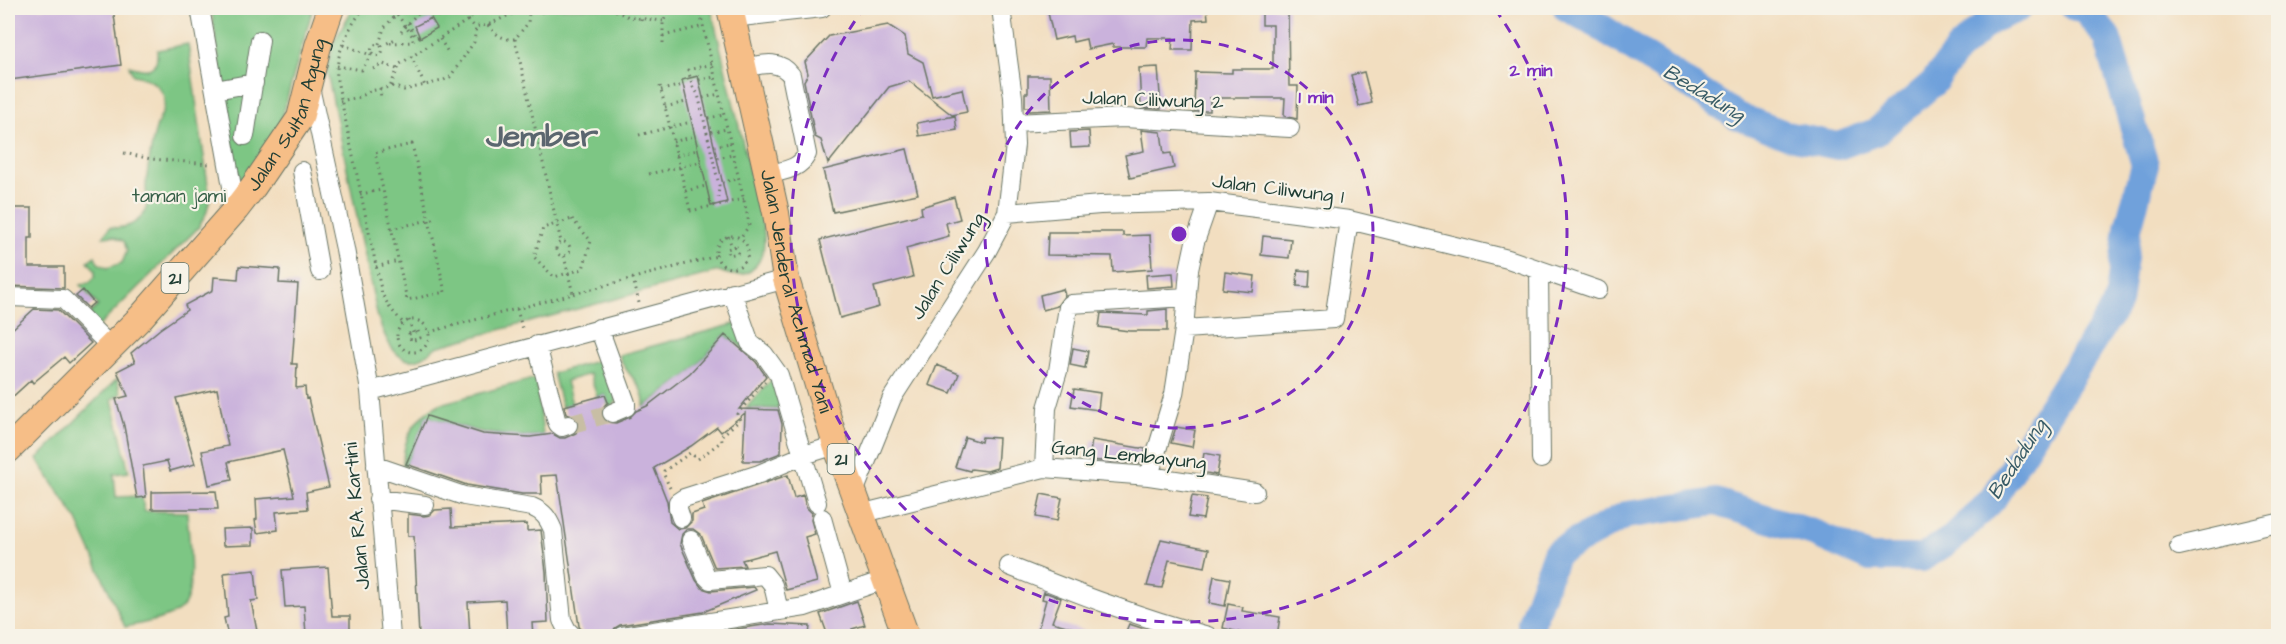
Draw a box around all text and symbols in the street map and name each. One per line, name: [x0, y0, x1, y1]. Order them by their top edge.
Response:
street label: Jalan Sultan Agung: [240, 34, 335, 197]
water label: Bedadung: [1657, 57, 1751, 130]
text: 2 min: [1508, 58, 1553, 83]
street label: Jalan Ciliwung 2: [1082, 84, 1225, 117]
text: 1 min: [1298, 85, 1334, 110]
district label: Jember: [485, 114, 598, 159]
street label: Jalan Jenderal Achmad Yani: [753, 167, 840, 416]
street label: Jalan Ciliwung 1: [1210, 167, 1346, 212]
park label: taman jami: [132, 182, 226, 210]
street label: Jalan Ciliwung: [904, 207, 993, 326]
centre of rings: [1169, 224, 1189, 244]
road number: 21: [162, 263, 188, 293]
water label: Bedadung: [1980, 412, 2055, 505]
street label: Gang Lembayung: [1050, 433, 1208, 478]
street label: Jalan RA. Kartini: [337, 441, 377, 591]
road number: 21: [828, 444, 854, 474]

